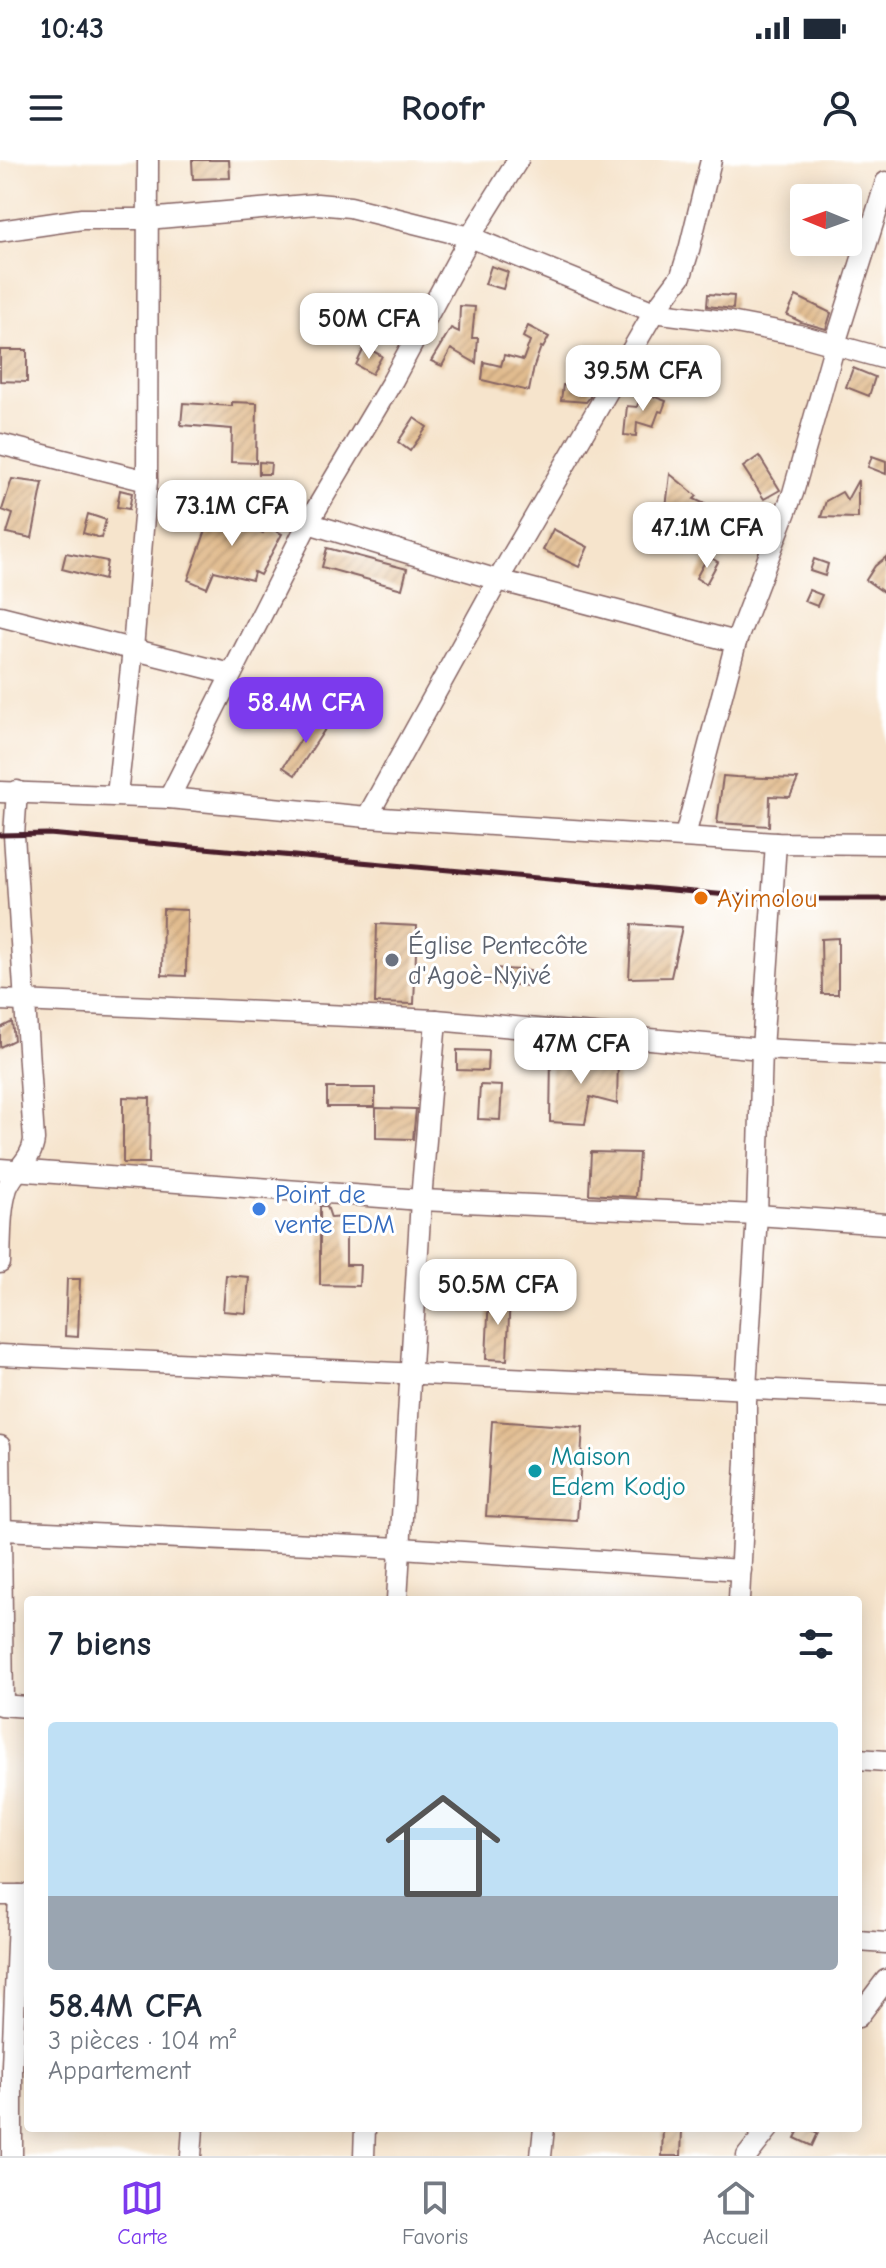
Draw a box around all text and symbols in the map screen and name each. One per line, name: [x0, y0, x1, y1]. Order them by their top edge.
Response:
text: 10:43: [40, 11, 104, 46]
icon: menu: [24, 86, 68, 130]
icon: person: [818, 86, 862, 130]
text: Roofr: [401, 88, 485, 129]
north arrow: [790, 184, 862, 256]
map controls: [790, 184, 862, 256]
pin: 50M CFA: [295, 293, 443, 361]
text: 50M CFA: [318, 304, 420, 334]
pin: 39.5M CFA: [551, 345, 735, 413]
text: 39.5M CFA: [584, 356, 702, 386]
pin: 73.1M CFA: [140, 480, 324, 548]
text: 73.1M CFA: [175, 491, 289, 521]
pin: 47.1M CFA: [615, 502, 799, 570]
text: 47.1M CFA: [651, 513, 763, 543]
pin: 58.4M CFA: [214, 677, 398, 745]
text: 58.4M CFA: [247, 688, 365, 718]
place label: Ayimolou: [717, 884, 818, 914]
marker: Ayimolou: [692, 889, 710, 907]
place label: Église Pentecôte d'Agoè-Nyivé: [408, 930, 588, 991]
marker: Église Pentecôte d'Agoè-Nyivé: [383, 951, 401, 969]
pin: 47M CFA: [507, 1018, 655, 1086]
text: 47M CFA: [532, 1029, 630, 1059]
place label: Point de vente EDM: [274, 1180, 395, 1240]
marker: Point de vente EDM: [250, 1200, 268, 1218]
pin: 50.5M CFA: [406, 1259, 590, 1327]
text: 50.5M CFA: [438, 1270, 558, 1300]
place label: Maison Edem Kodjo: [551, 1442, 686, 1502]
marker: Maison Edem Kodjo: [526, 1462, 544, 1480]
icon: filters: [794, 1622, 838, 1666]
text: 7 biens: [48, 1624, 151, 1664]
icon: home: [371, 1774, 515, 1918]
text: 58.4M CFA: [48, 1986, 202, 2026]
text: 3 pièces · 104 m²: [48, 2026, 236, 2056]
text: Appartement: [48, 2056, 191, 2086]
tab: Carte: [117, 2176, 168, 2250]
tab: Favoris: [402, 2176, 468, 2250]
tab: Accueil: [703, 2176, 769, 2250]

